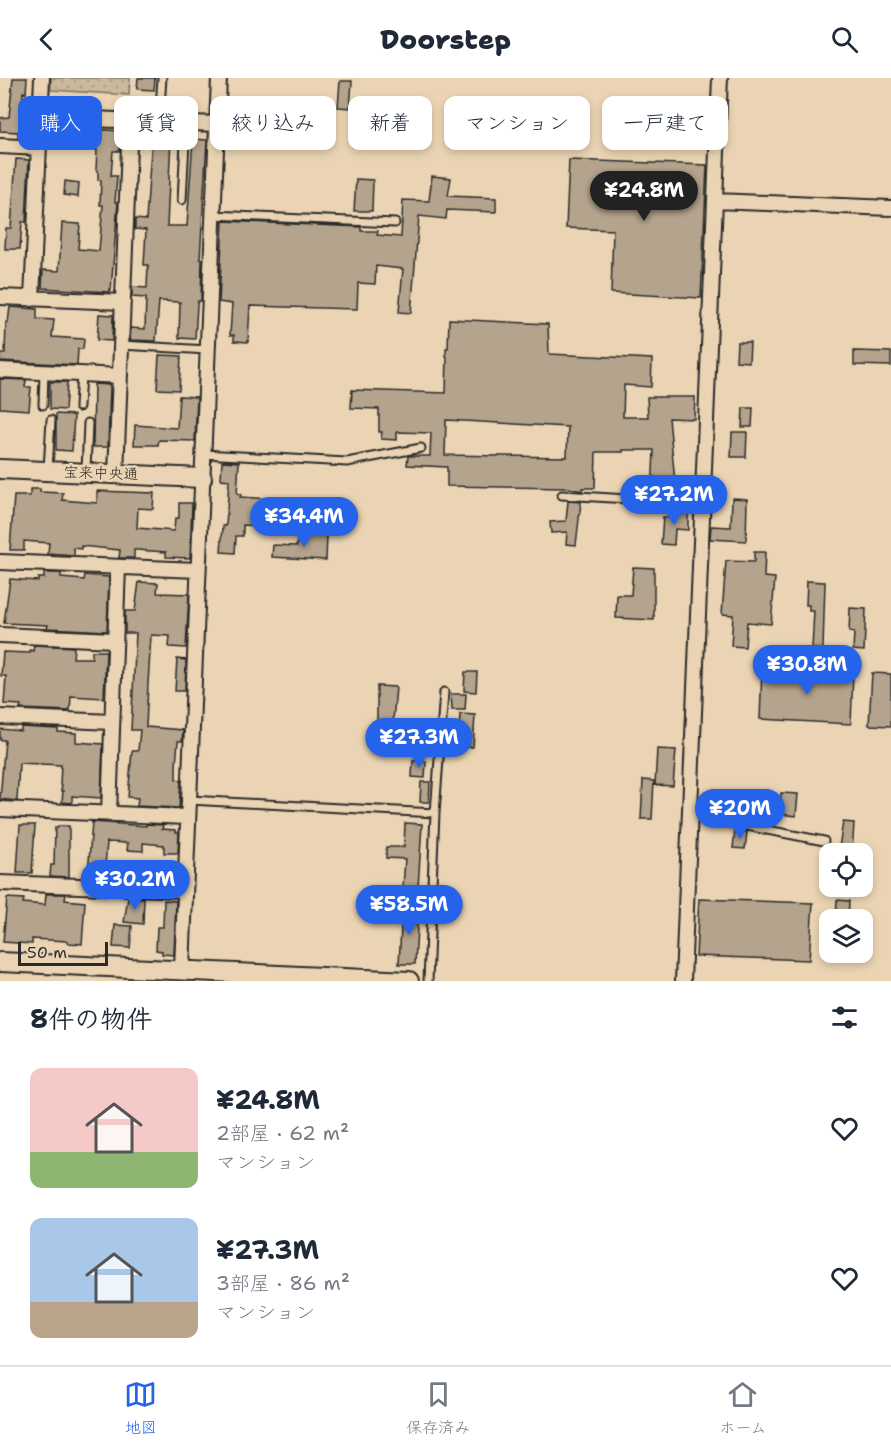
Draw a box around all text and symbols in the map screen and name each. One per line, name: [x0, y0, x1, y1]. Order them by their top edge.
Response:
text: Doorstep: [380, 21, 511, 58]
icon: back: [30, 23, 63, 56]
icon: search: [828, 23, 861, 56]
chip: 購入: [18, 96, 102, 150]
chip: 賃貸: [114, 96, 198, 150]
chip: 絞り込み: [210, 96, 336, 150]
chip: 新着: [348, 96, 432, 150]
chip: マンション: [444, 96, 590, 150]
chip: 一戸建て: [602, 96, 728, 150]
pin: ¥24.8M: [595, 171, 693, 222]
text: ¥24.8M: [604, 177, 684, 203]
street label: 宝来中央通: [63, 462, 139, 484]
pin: ¥27.2M: [625, 475, 723, 526]
text: ¥27.2M: [634, 481, 714, 507]
pin: ¥34.4M: [255, 497, 353, 548]
text: ¥34.4M: [264, 503, 344, 529]
pin: ¥30.8M: [758, 645, 856, 696]
text: ¥30.8M: [767, 651, 847, 677]
pin: ¥27.3M: [370, 718, 468, 769]
text: ¥27.3M: [379, 724, 459, 750]
pin: ¥20M: [704, 789, 776, 840]
text: ¥20M: [709, 795, 771, 821]
map controls: [819, 843, 873, 963]
button: locate: [819, 843, 873, 897]
pin: ¥30.2M: [86, 860, 184, 911]
text: ¥30.2M: [95, 866, 175, 892]
pin: ¥58.5M: [360, 885, 458, 936]
text: ¥58.5M: [370, 891, 448, 917]
button: layers: [819, 909, 873, 963]
scale bar: [18, 939, 108, 966]
text: 50 m: [27, 942, 67, 963]
text: 8件の物件: [30, 1001, 152, 1036]
icon: filters: [828, 1001, 861, 1034]
text: ¥24.8M: [216, 1082, 320, 1117]
icon: home: [78, 1092, 150, 1164]
icon: heart: [828, 1112, 861, 1145]
text: 2部屋 · 62 m²: [216, 1120, 349, 1146]
text: マンション: [216, 1149, 315, 1175]
text: ¥27.3M: [216, 1232, 319, 1267]
icon: home: [78, 1242, 150, 1314]
icon: heart: [828, 1262, 861, 1295]
text: 3部屋 · 86 m²: [216, 1270, 350, 1296]
text: マンション: [216, 1299, 315, 1325]
tab: 地図: [124, 1378, 157, 1438]
tab: 保存済み: [406, 1378, 470, 1438]
tab: ホーム: [719, 1378, 767, 1438]

